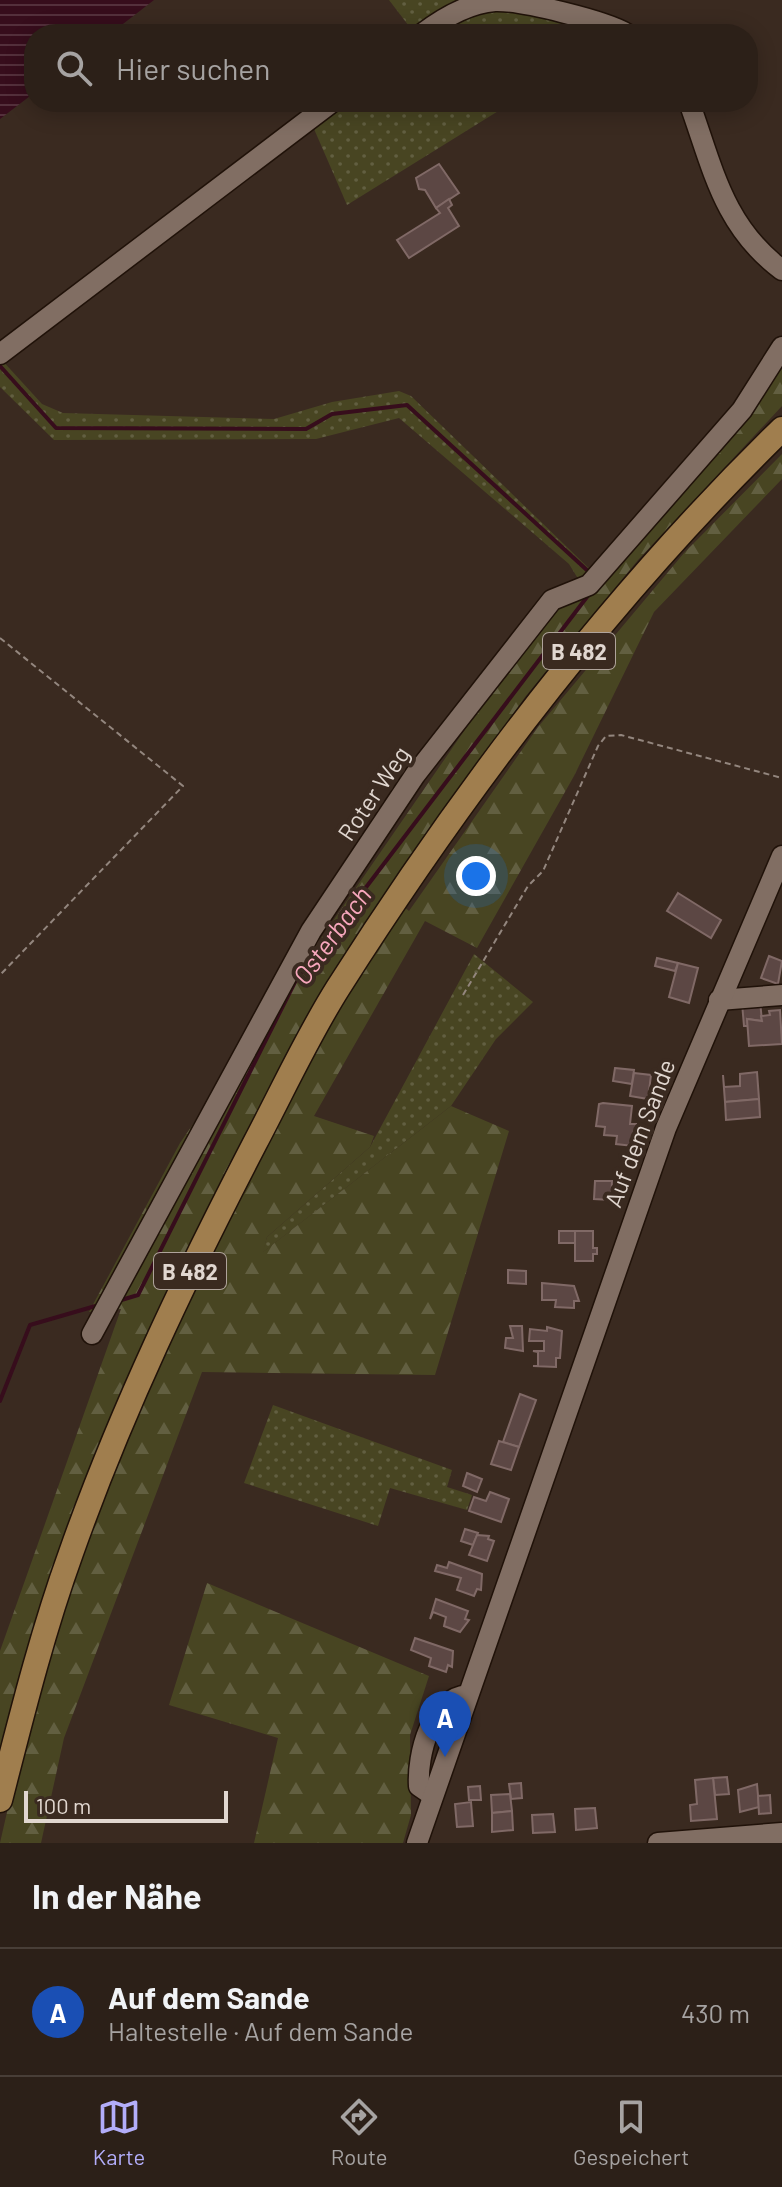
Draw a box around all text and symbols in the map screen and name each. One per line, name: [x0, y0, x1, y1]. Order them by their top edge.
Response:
search box: [24, 24, 758, 112]
icon: search: [52, 46, 96, 90]
text: Hier suchen: [116, 50, 270, 86]
road number: B 482: [543, 633, 615, 669]
street label: Roter Weg: [331, 740, 415, 846]
your location: [456, 856, 496, 896]
water label: Osterbach: [285, 880, 377, 990]
street label: Auf dem Sande: [597, 1055, 681, 1211]
road number: B 482: [154, 1253, 226, 1289]
pin: A: [419, 1691, 471, 1757]
scale bar: [24, 1787, 228, 1823]
text: 100 m: [36, 1792, 91, 1818]
text: In der Nähe: [32, 1875, 202, 1916]
text: Auf dem Sande: [108, 1979, 310, 2015]
text: A: [49, 1997, 67, 2028]
text: 430 m: [681, 1997, 750, 2028]
text: Haltestelle · Auf dem Sande: [108, 2015, 413, 2046]
tab: Karte: [93, 2095, 145, 2169]
tab: Route: [331, 2095, 387, 2169]
tab: Gespeichert: [573, 2095, 689, 2169]

